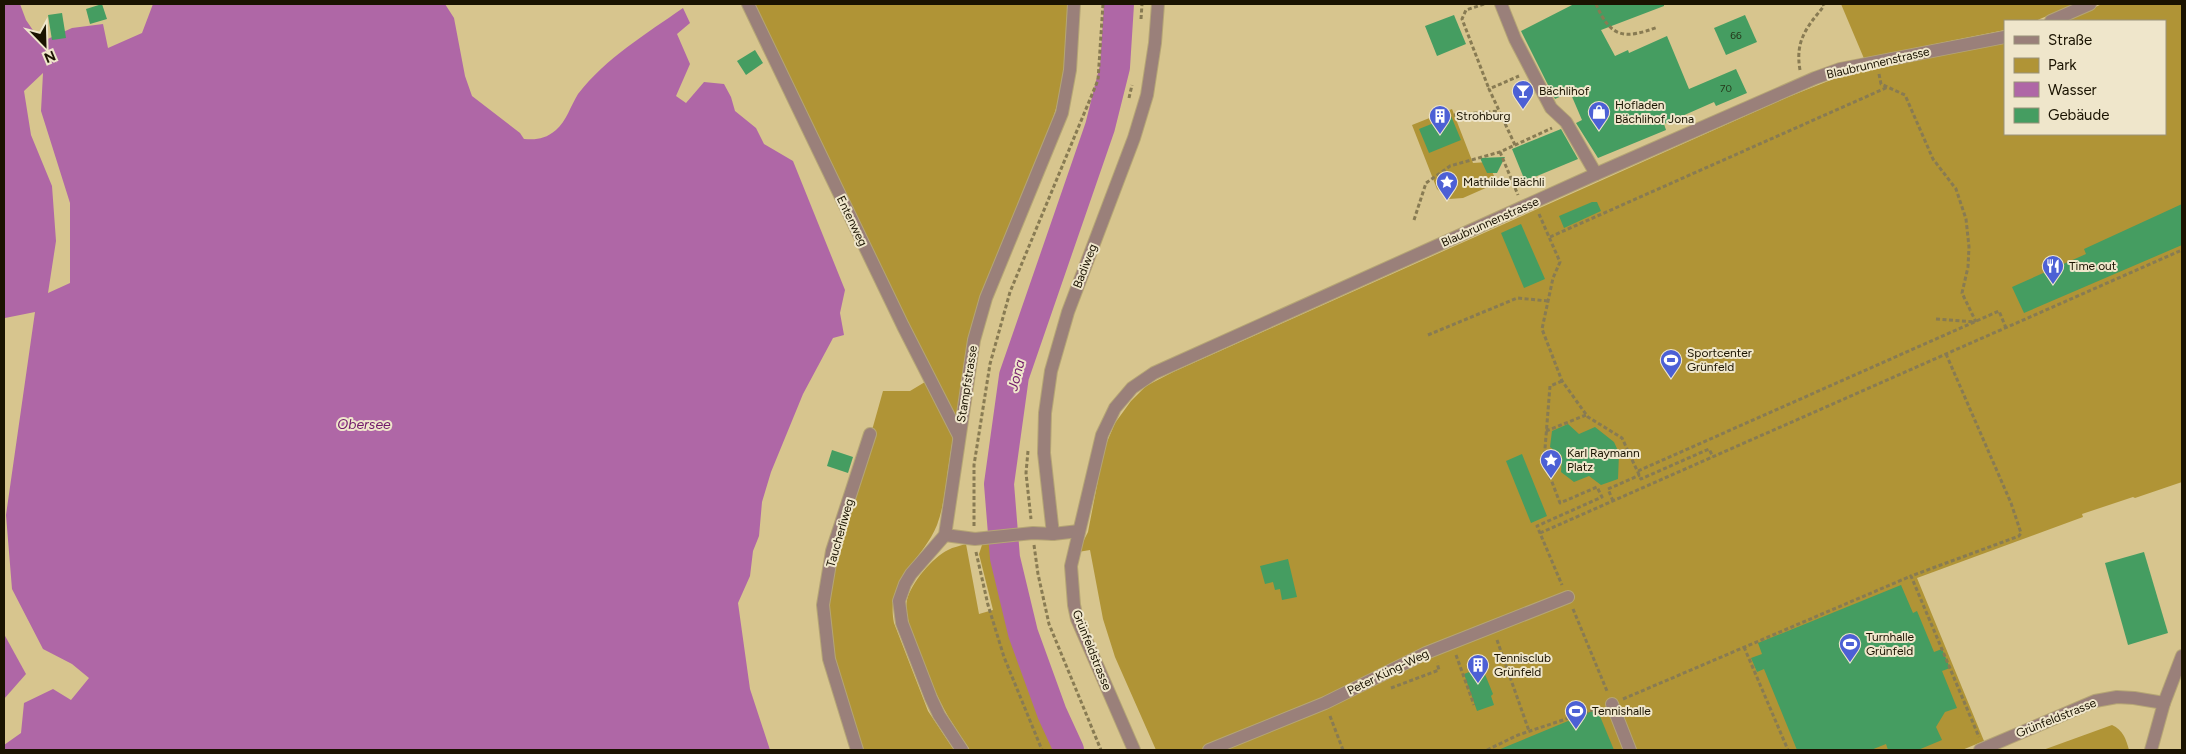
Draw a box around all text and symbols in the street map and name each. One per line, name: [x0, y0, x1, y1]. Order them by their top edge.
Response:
north arrow: [20, 20, 70, 70]
legend: [2004, 20, 2166, 135]
house number: 66: [1730, 29, 1742, 42]
text: Straße: [2048, 31, 2092, 49]
street label: Blaubrunnenstrasse: [1825, 44, 1931, 82]
text: N: [42, 47, 58, 66]
text: Park: [2048, 56, 2077, 74]
bar icon: Bächlihof: [1511, 79, 1535, 110]
text: Wasser: [2048, 81, 2097, 99]
house number: 70: [1720, 82, 1732, 95]
place label: Bächlihof: [1539, 84, 1590, 98]
place label: Hofladen Bächlihof Jona: [1615, 98, 1694, 126]
shop icon: Hofladen Bächlihof Jona: [1587, 100, 1611, 131]
building icon: Strohburg: [1428, 104, 1452, 135]
text: Gebäude: [2048, 106, 2109, 124]
place label: Strohburg: [1456, 109, 1510, 123]
place icon: Mathilde Bächli: [1435, 170, 1459, 201]
place label: Mathilde Bächli: [1463, 175, 1545, 189]
street label: Entenweg: [834, 194, 870, 248]
street label: Blaubrunnenstrasse: [1439, 194, 1541, 250]
street label: Badiweg: [1070, 242, 1100, 290]
restaurant icon: Time out: [2041, 254, 2065, 285]
place label: Time out: [2069, 259, 2117, 273]
street label: Stampfstrasse: [954, 344, 980, 423]
place label: Sportcenter Grünfeld: [1687, 346, 1752, 374]
sports icon: Sportcenter Grünfeld: [1659, 348, 1683, 379]
water label: Jona: [1004, 358, 1029, 393]
water label: Obersee: [337, 416, 391, 433]
place label: Karl Raymann Platz: [1567, 446, 1640, 474]
place icon: Karl Raymann Platz: [1539, 448, 1563, 479]
street label: Taucherliweg: [824, 497, 856, 569]
street label: Grünfeldstrasse: [1070, 608, 1115, 693]
place label: Turnhalle Grünfeld: [1866, 630, 1915, 658]
sports icon: Turnhalle Grünfeld: [1838, 632, 1862, 663]
street label: Peter Küng-Weg: [1345, 646, 1431, 698]
place label: Tennisclub Grünfeld: [1494, 651, 1551, 679]
building icon: Tennisclub Grünfeld: [1466, 653, 1490, 684]
street label: Grünfeldstrasse: [2014, 695, 2099, 740]
sports icon: Tennishalle: [1564, 699, 1588, 730]
place label: Tennishalle: [1592, 704, 1651, 718]

